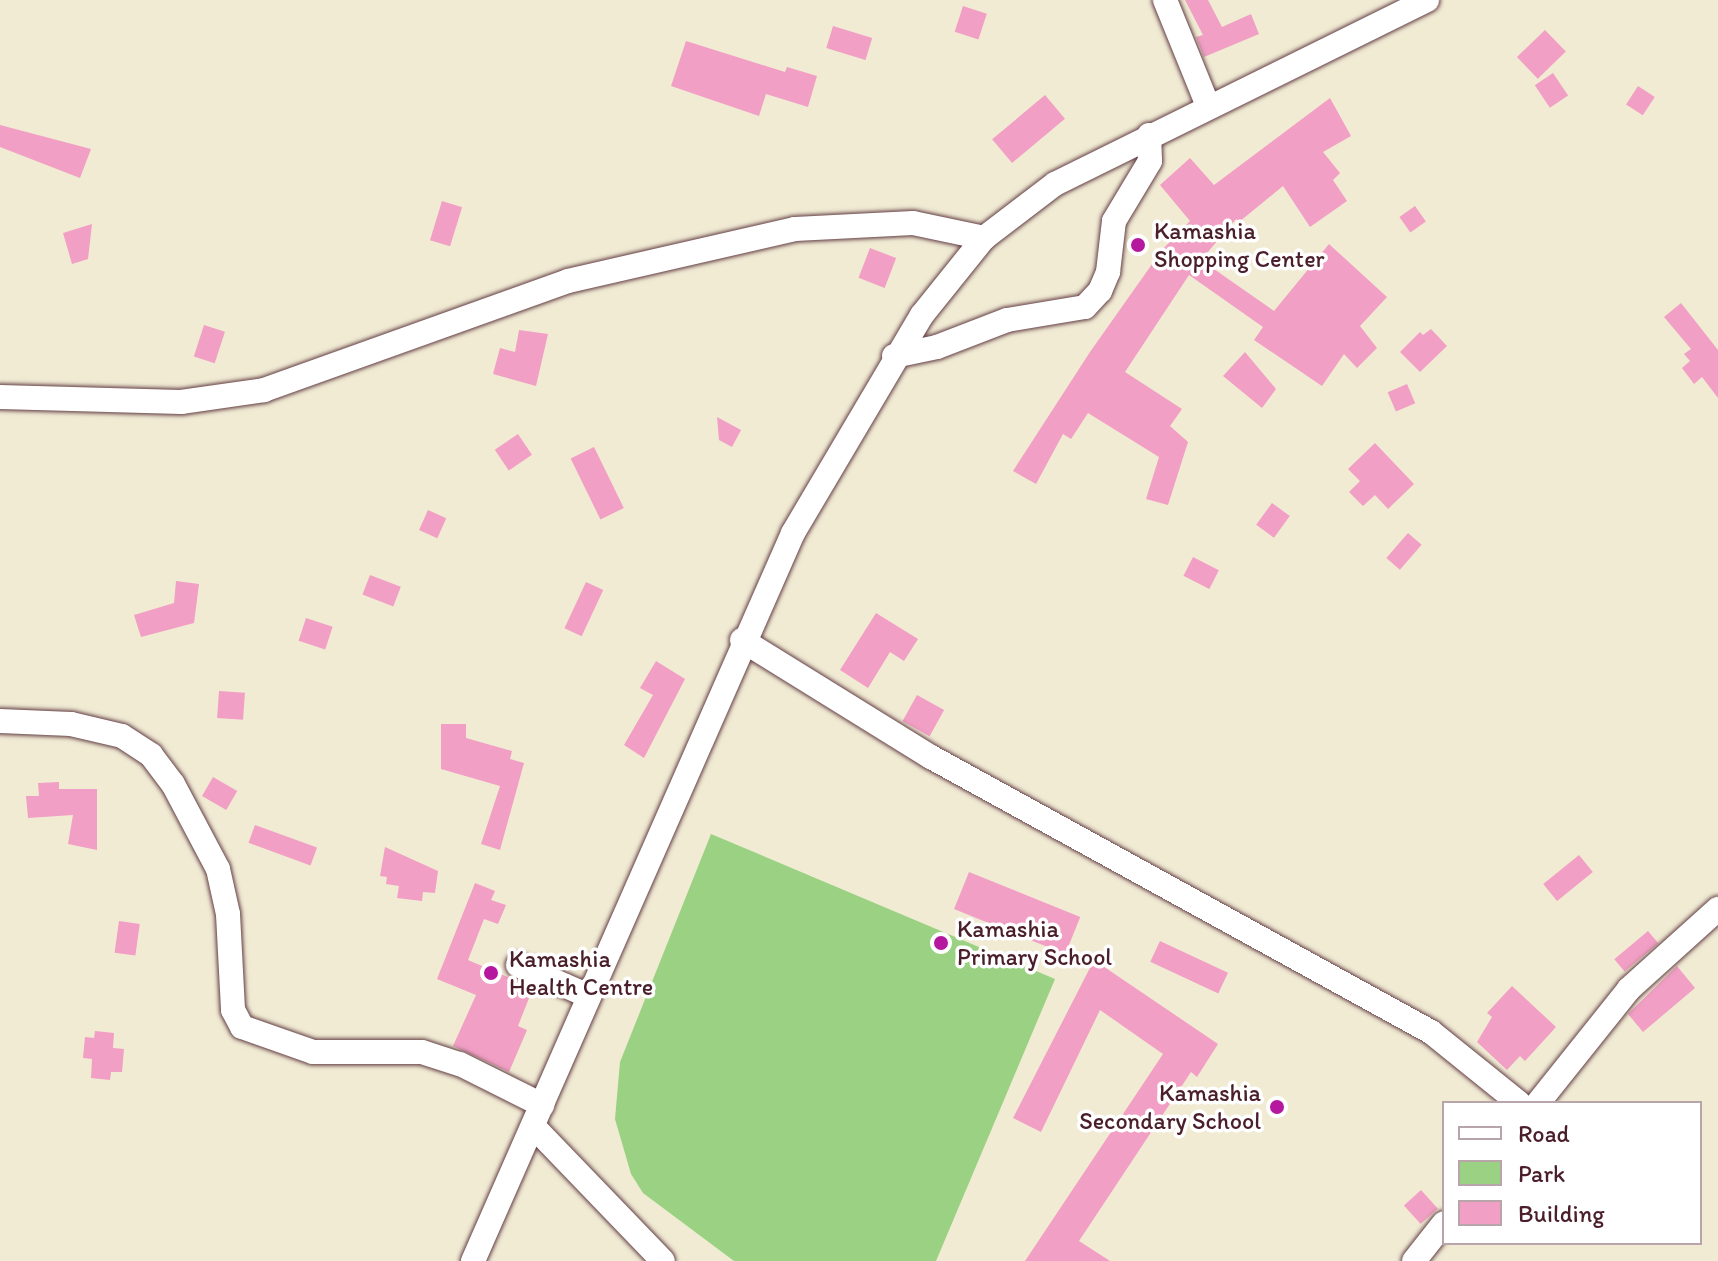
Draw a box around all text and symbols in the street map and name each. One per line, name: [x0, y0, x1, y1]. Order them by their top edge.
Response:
place label: Kamashia Shopping Center: [1154, 217, 1325, 273]
marker: Kamashia Shopping Center: [1129, 236, 1147, 254]
place label: Kamashia Primary School: [957, 915, 1112, 971]
marker: Kamashia Primary School: [932, 934, 950, 952]
place label: Kamashia Health Centre: [509, 945, 653, 1001]
marker: Kamashia Health Centre: [480, 962, 502, 984]
place label: Kamashia Secondary School: [1080, 1079, 1261, 1135]
marker: Kamashia Secondary School: [1268, 1098, 1286, 1116]
legend: [1442, 1101, 1702, 1245]
text: Road: [1518, 1119, 1570, 1148]
text: Park: [1518, 1159, 1565, 1188]
text: Building: [1518, 1199, 1605, 1228]

